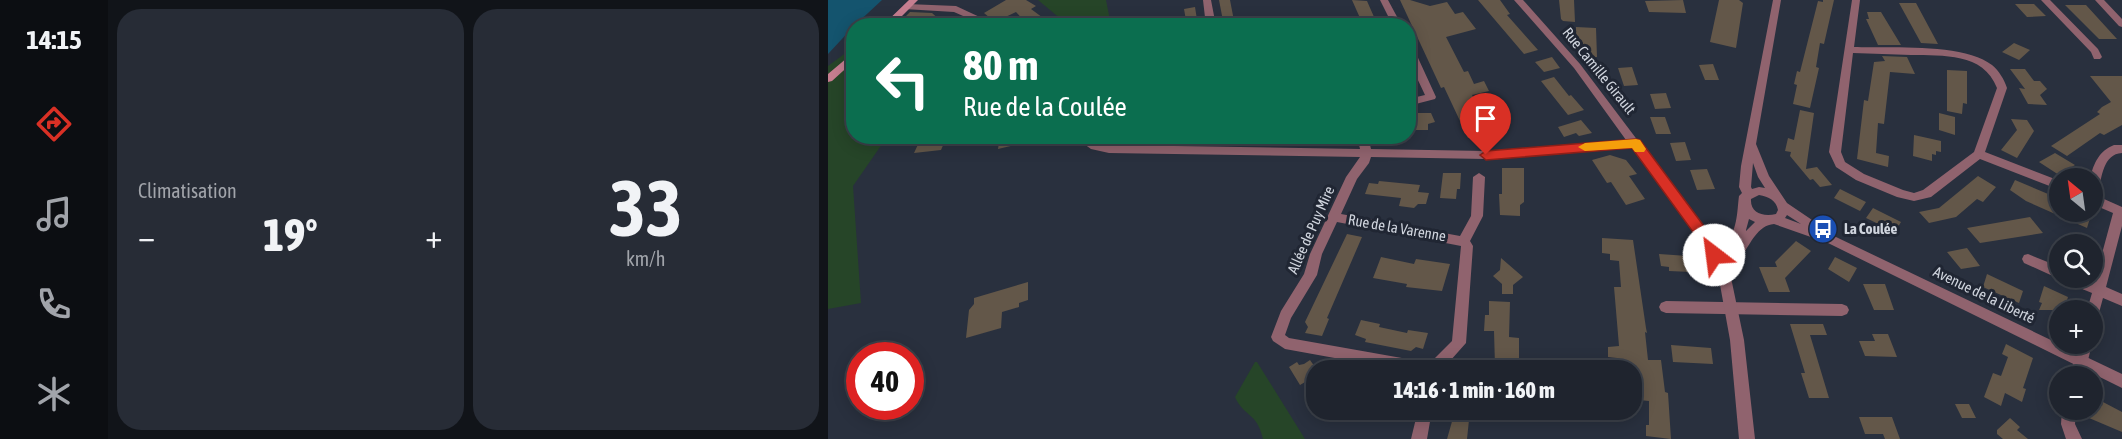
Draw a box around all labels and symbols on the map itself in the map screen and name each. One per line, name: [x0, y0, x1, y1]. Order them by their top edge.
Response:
street label: Rue Camille Girault: [1559, 24, 1639, 117]
pin: [1460, 93, 1511, 155]
north arrow: [2049, 168, 2103, 222]
street label: Allée de Puy Mire: [1284, 183, 1338, 276]
street label: Rue de la Varenne: [1347, 211, 1448, 245]
bus stop icon: La Coulée: [1807, 213, 1839, 245]
place label: La Coulée: [1844, 220, 1897, 237]
position arrow: [1682, 223, 1746, 287]
street label: Avenue de la Liberté: [1931, 263, 2038, 327]
speed limit sign: 40: [846, 342, 924, 420]

